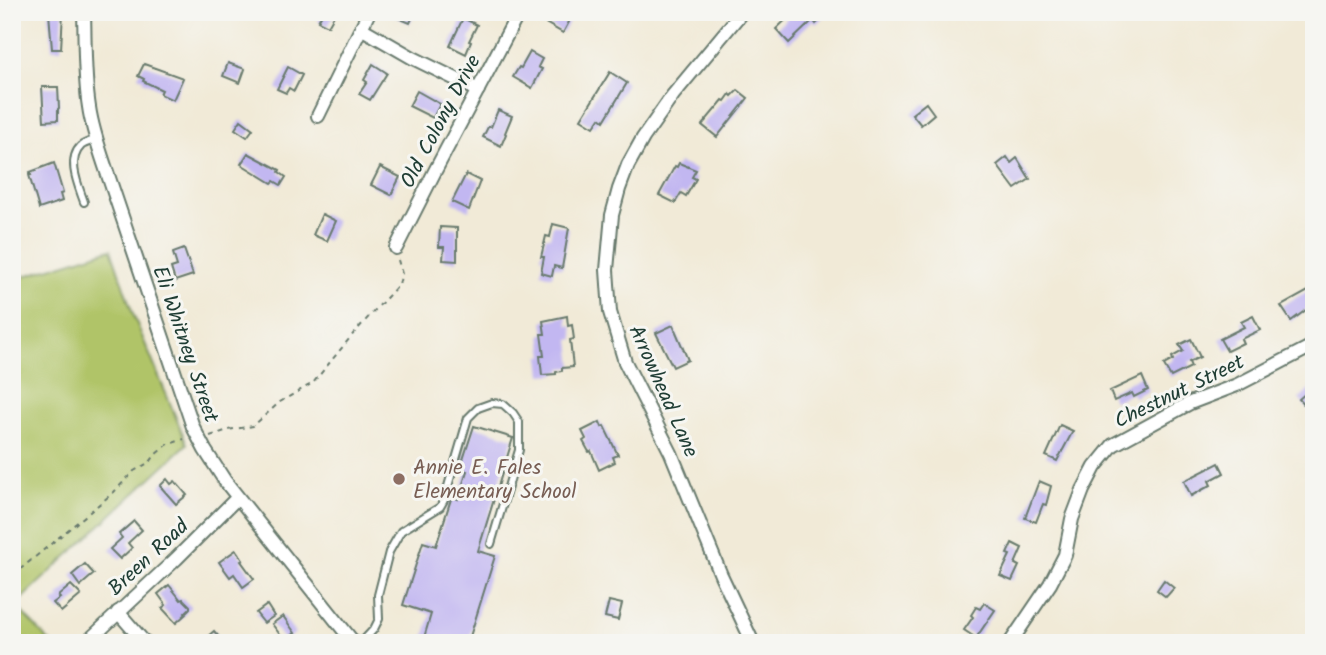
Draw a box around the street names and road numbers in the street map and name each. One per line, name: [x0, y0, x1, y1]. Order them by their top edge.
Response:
street label: Old Colony Drive: [392, 49, 491, 194]
street label: Eli Whitney Street: [142, 262, 227, 428]
street label: Arrowhead Lane: [619, 320, 707, 464]
street label: Chestnut Street: [1109, 346, 1251, 438]
street label: Breen Road: [101, 511, 198, 605]

